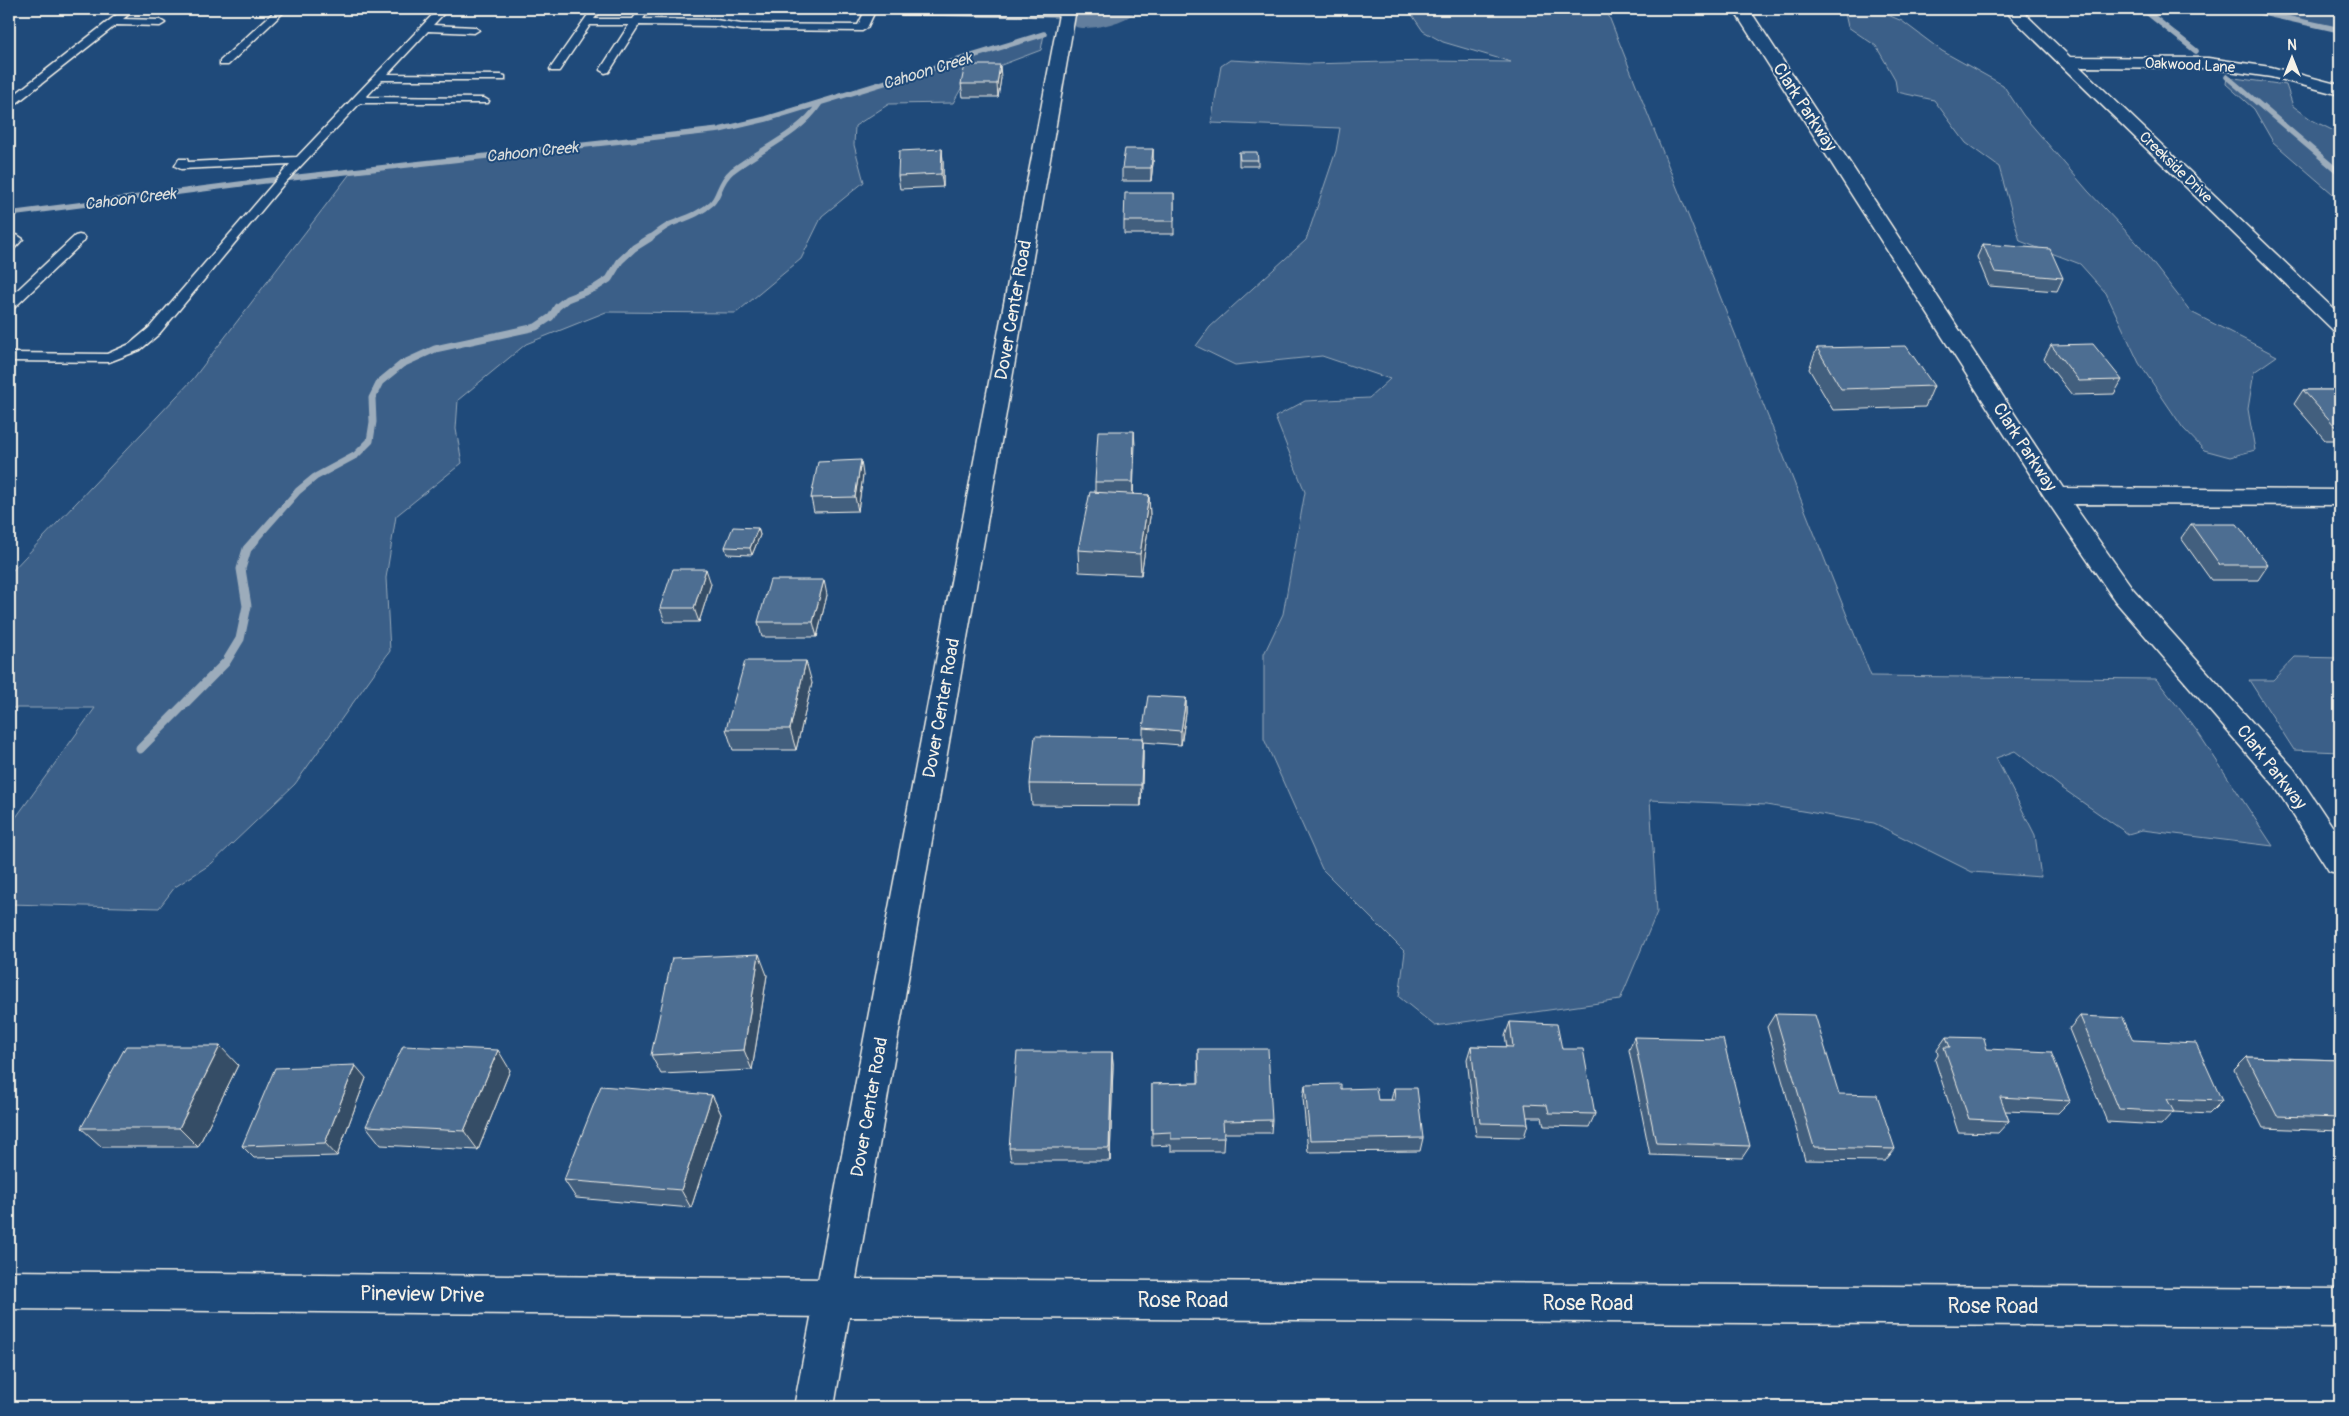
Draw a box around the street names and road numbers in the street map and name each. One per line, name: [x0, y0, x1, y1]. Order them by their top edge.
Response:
street label: Oakwood Lane: [2144, 54, 2236, 77]
street label: Clark Parkway: [1767, 59, 1842, 156]
street label: Creekside Drive: [2135, 128, 2217, 208]
street label: Dover Center Road: [990, 238, 1037, 382]
street label: Clark Parkway: [1987, 399, 2062, 496]
street label: Dover Center Road: [918, 636, 965, 780]
street label: Clark Parkway: [2231, 720, 2312, 815]
street label: Dover Center Road: [846, 1035, 893, 1179]
street label: Pineview Drive: [360, 1280, 485, 1309]
street label: Rose Road: [1137, 1287, 1229, 1314]
street label: Rose Road: [1542, 1290, 1634, 1317]
street label: Rose Road: [1947, 1293, 2039, 1320]

